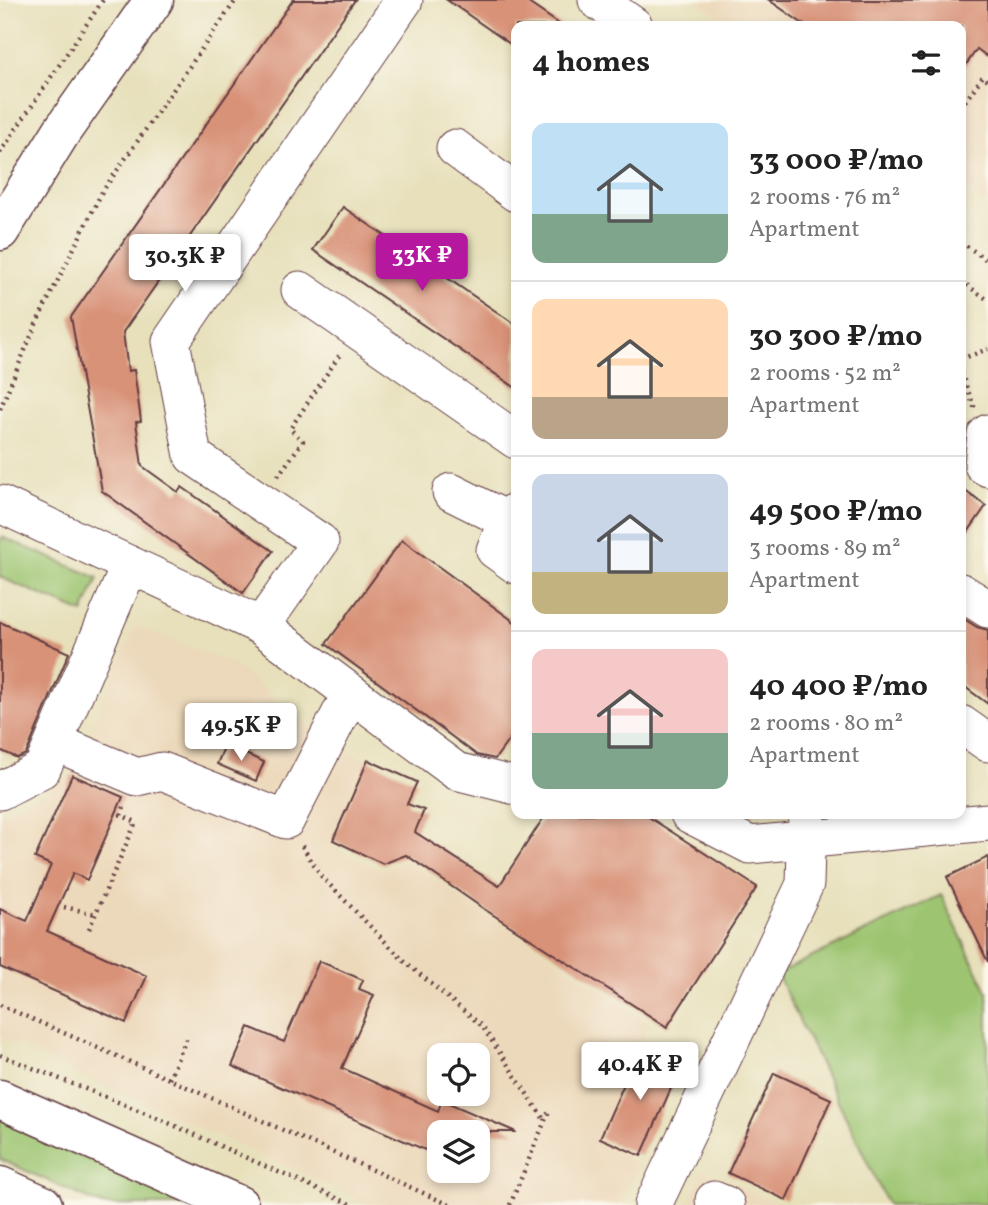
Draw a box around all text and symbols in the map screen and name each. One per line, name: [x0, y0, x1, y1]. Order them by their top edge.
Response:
text: 4 homes: [532, 42, 650, 84]
icon: filters: [907, 44, 945, 82]
text: 33 000 ₽/mo: [749, 140, 924, 182]
icon: home: [588, 151, 672, 235]
text: 2 rooms · 76 m²: [749, 182, 900, 214]
text: Apartment: [749, 214, 860, 246]
pin: 33K ₽: [373, 233, 471, 293]
pin: 30.3K ₽: [120, 234, 250, 294]
text: 33K ₽: [392, 240, 452, 272]
text: 30.3K ₽: [145, 241, 225, 273]
text: 30 300 ₽/mo: [749, 316, 922, 358]
icon: home: [588, 327, 672, 411]
text: 2 rooms · 52 m²: [749, 358, 901, 390]
text: Apartment: [749, 390, 860, 422]
text: 49 500 ₽/mo: [749, 491, 922, 533]
icon: home: [588, 502, 672, 586]
text: 3 rooms · 89 m²: [749, 533, 901, 565]
text: Apartment: [749, 565, 860, 597]
text: 40 400 ₽/mo: [749, 666, 928, 708]
icon: home: [588, 677, 672, 761]
pin: 49.5K ₽: [176, 704, 306, 763]
text: 2 rooms · 80 m²: [749, 708, 903, 740]
text: 49.5K ₽: [201, 710, 281, 742]
text: Apartment: [749, 740, 860, 772]
pin: 40.4K ₽: [575, 1042, 705, 1102]
map controls: [427, 1043, 490, 1183]
button: locate: [427, 1043, 490, 1106]
text: 40.4K ₽: [597, 1049, 683, 1081]
button: layers: [427, 1120, 490, 1183]

